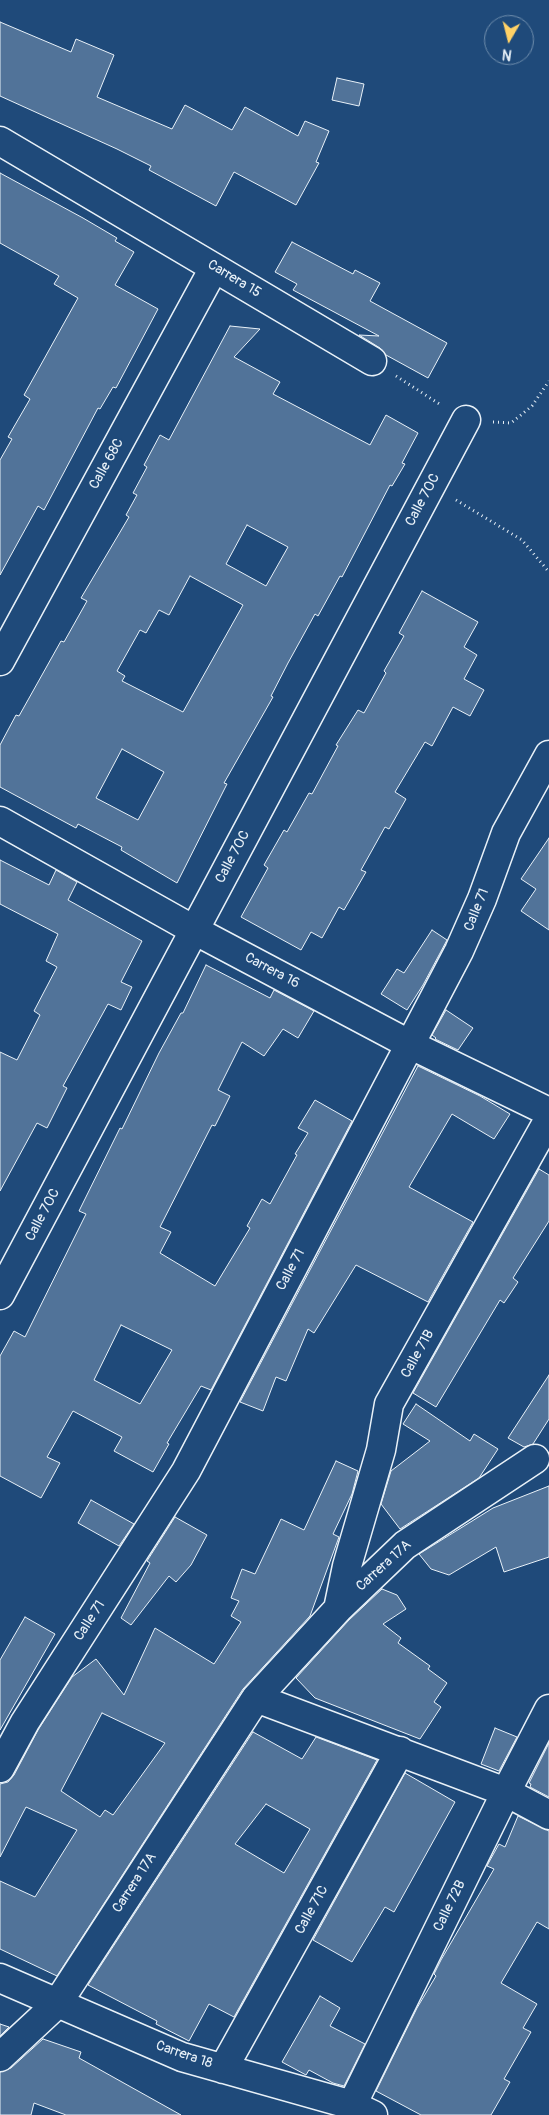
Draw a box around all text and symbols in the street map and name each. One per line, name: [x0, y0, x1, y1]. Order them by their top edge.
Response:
north arrow: [484, 15, 534, 65]
text: N: [501, 45, 513, 63]
street label: Carrera 15: [204, 257, 264, 301]
street label: Calle 68C: [86, 436, 128, 492]
street label: Calle 70C: [402, 471, 444, 529]
street label: Calle 70C: [212, 828, 254, 886]
street label: Calle 71: [461, 886, 493, 934]
street label: Carrera 16: [242, 950, 302, 992]
street label: Calle 70C: [22, 1186, 64, 1244]
street label: Calle 71: [273, 1246, 309, 1294]
street label: Calle 71B: [398, 1327, 438, 1381]
street label: Carrera 17A: [353, 1537, 415, 1595]
street label: Calle 71: [71, 1598, 109, 1644]
street label: Carrera 17A: [109, 1850, 161, 1916]
street label: Calle 72B: [430, 1878, 470, 1934]
street label: Calle 71C: [292, 1883, 332, 1937]
street label: Carrera 18: [153, 2037, 215, 2073]

